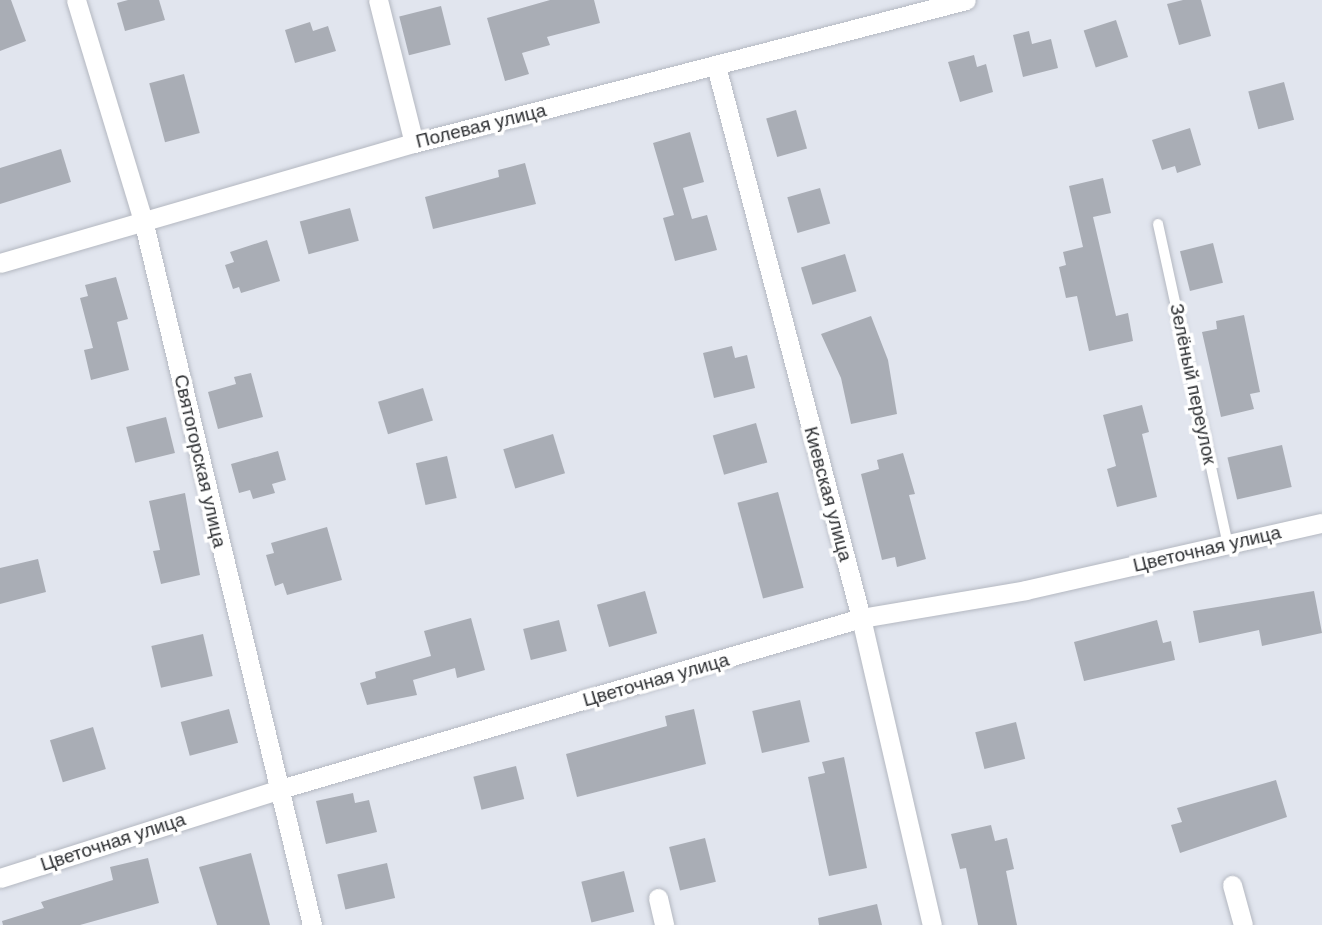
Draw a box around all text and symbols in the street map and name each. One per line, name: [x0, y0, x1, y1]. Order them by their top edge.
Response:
street label: Полевая улица: [413, 99, 549, 153]
street label: Зелёный переулок: [1165, 301, 1221, 467]
street label: Святогорская улица: [169, 372, 231, 550]
street label: Киевская улица: [799, 424, 857, 564]
street label: Цветочная улица: [1131, 521, 1283, 577]
street label: Цветочная улица: [580, 648, 732, 712]
street label: Цветочная улица: [38, 808, 188, 876]

